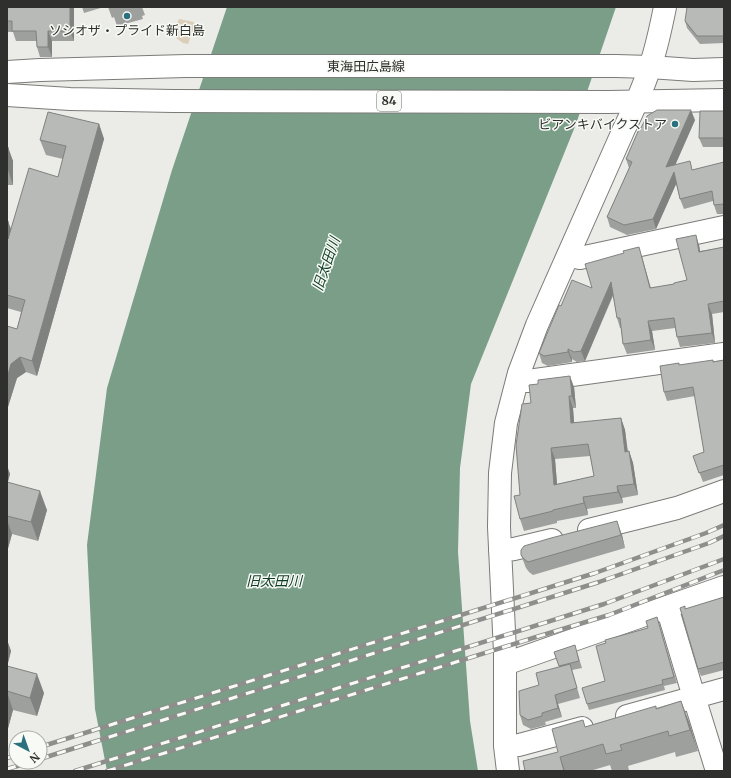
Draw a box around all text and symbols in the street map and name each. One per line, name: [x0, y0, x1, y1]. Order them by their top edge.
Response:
marker: ソシオザ・プライド新白島: [122, 11, 132, 21]
place label: ソシオザ・プライド新白島: [49, 22, 205, 39]
street label: 東海田広島線: [327, 58, 405, 75]
road number: 84: [377, 91, 401, 111]
place label: ビアンキバイクストア: [538, 116, 667, 133]
marker: ビアンキバイクストア: [670, 119, 680, 129]
water label: 旧太田川: [308, 233, 344, 293]
water label: 旧太田川: [246, 572, 304, 590]
north arrow: [8, 730, 48, 770]
text: N: [26, 749, 42, 766]

